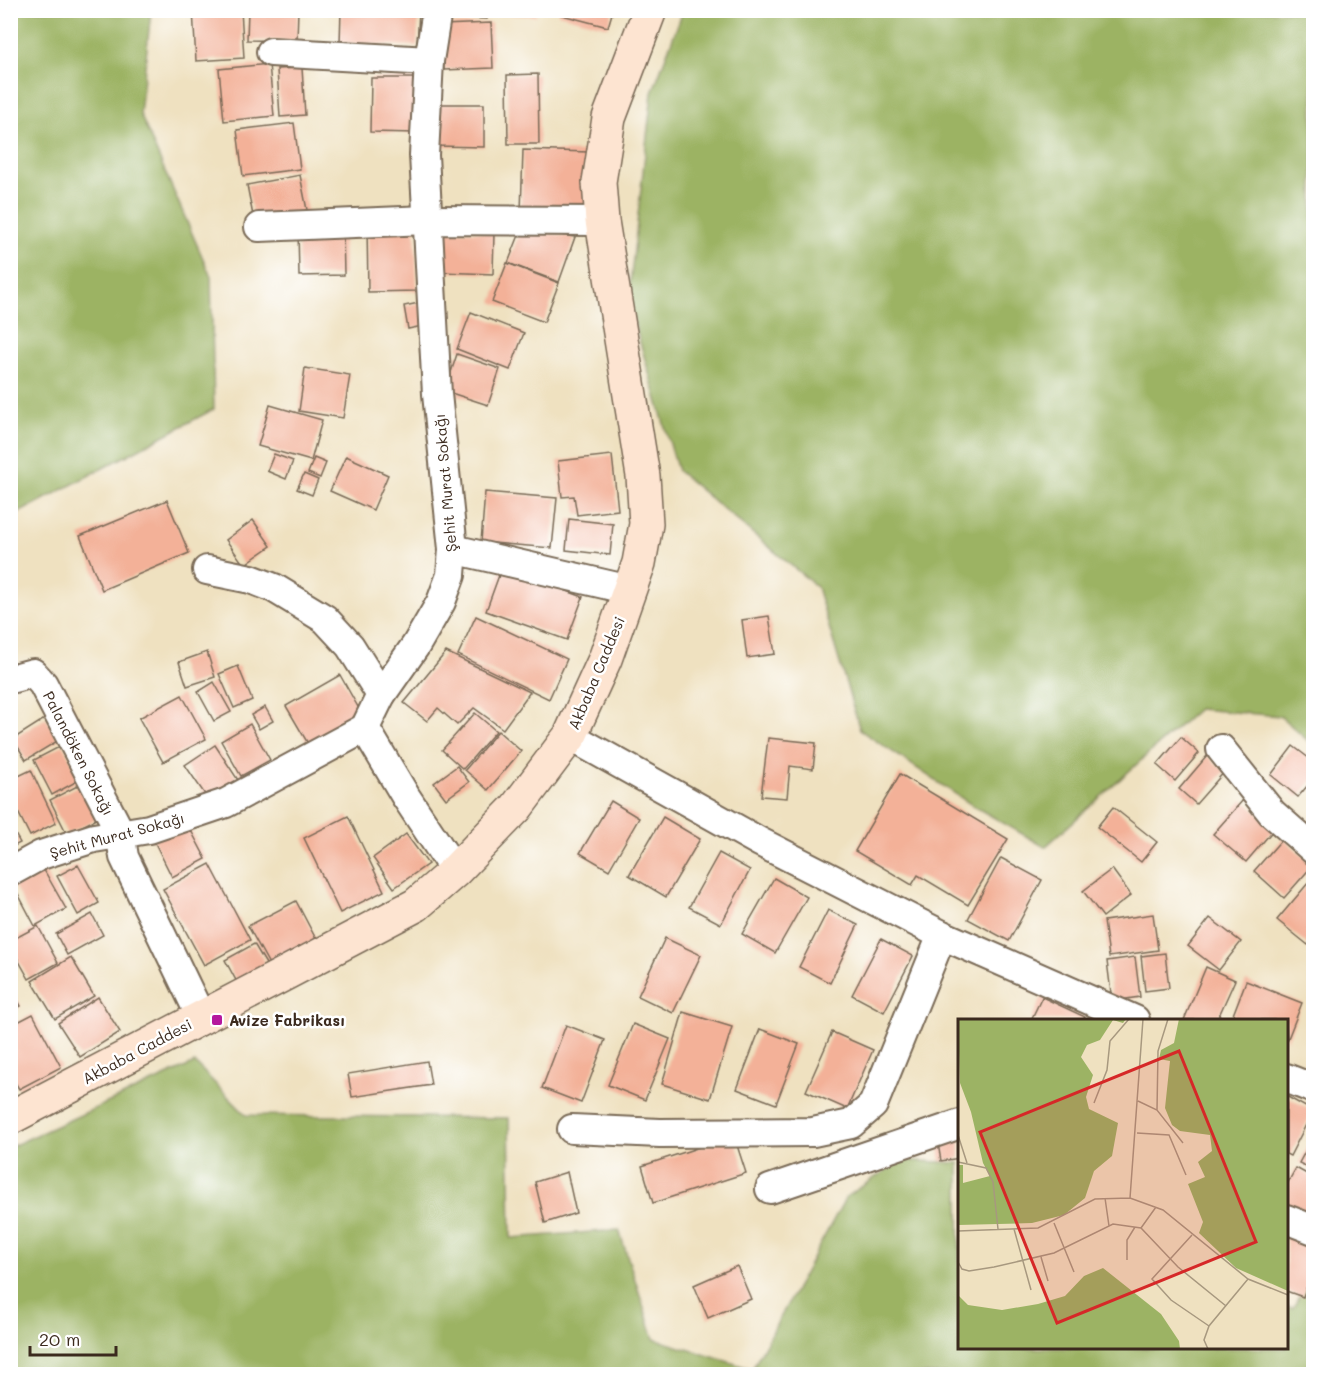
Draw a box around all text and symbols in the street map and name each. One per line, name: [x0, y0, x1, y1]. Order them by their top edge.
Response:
street label: Şehit Murat Sokağı: [429, 413, 461, 553]
street label: Akbaba Caddesi: [563, 613, 629, 733]
street label: Palandöken Sokağı: [39, 688, 119, 818]
street label: Şehit Murat Sokağı: [47, 807, 187, 863]
place label: Avize Fabrikası: [229, 1010, 345, 1030]
marker: Avize Fabrikası: [210, 1013, 224, 1027]
street label: Akbaba Caddesi: [79, 1014, 195, 1088]
inset map: [958, 1019, 1288, 1349]
scale bar: [30, 1319, 116, 1357]
text: 20 m: [39, 1327, 80, 1351]

